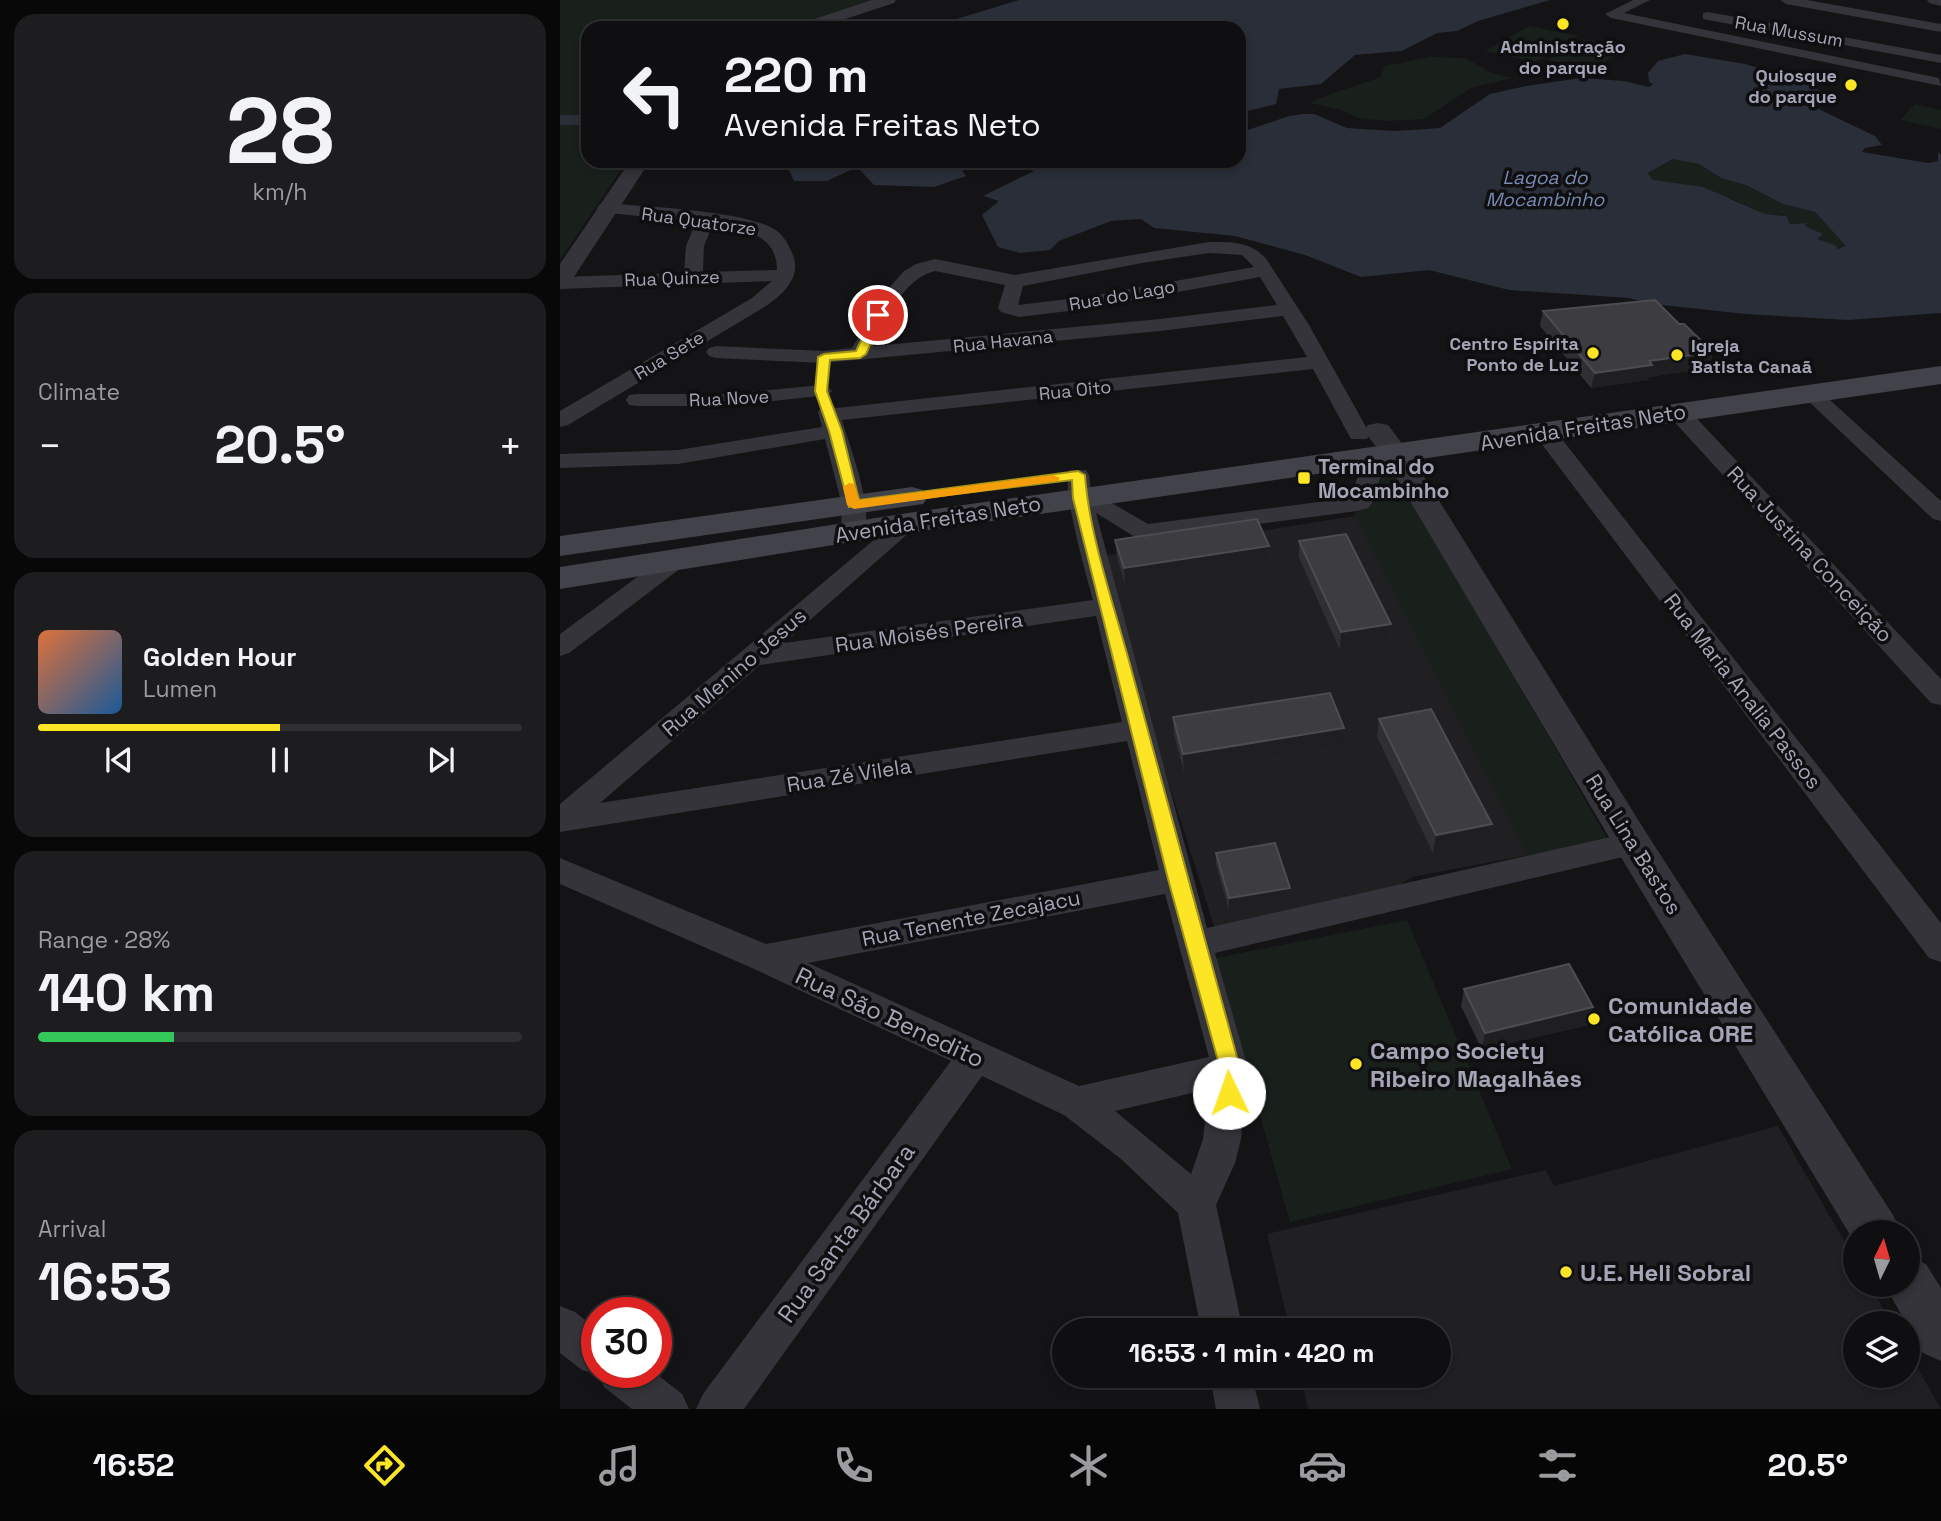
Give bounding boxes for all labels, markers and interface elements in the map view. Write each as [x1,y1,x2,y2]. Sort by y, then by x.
street label: Rua Mussum [1733,10,1845,52]
marker: Administração do parque [1555,16,1571,32]
place label: Administração do parque [1500,35,1626,79]
text: 220 m [724,44,868,106]
icon: left [609,49,700,140]
place label: Quiosque do parque [1748,64,1837,108]
text: 28 [226,73,334,190]
marker: Quiosque do parque [1843,77,1859,93]
text: Avenida Freitas Neto [724,105,1041,145]
water label: Lagoa do Mocambinho [1486,165,1606,212]
text: km/h [253,177,307,207]
street label: Rua Quatorze [640,202,758,240]
street label: Rua Quinze [624,265,720,291]
street label: Rua do Lago [1067,274,1177,316]
pin [848,285,908,345]
icon: arrive [859,296,897,334]
street label: Rua Havana [952,324,1054,358]
street label: Rua Sete [630,325,708,385]
place label: Centro Espírita Ponto de Luz [1449,332,1580,376]
place label: Igreja Batista Canaã [1691,334,1813,378]
marker: Centro Espírita Ponto de Luz [1585,345,1601,361]
marker: Igreja Batista Canaã [1669,347,1685,363]
street label: Rua Oito [1038,375,1112,405]
text: Climate [38,377,120,407]
street label: Rua Nove [688,384,770,412]
street label: Avenida Freitas Neto [1478,397,1688,457]
text: 20.5° [214,412,346,478]
text: − [38,422,62,470]
text: + [498,422,522,470]
place label: Terminal do Mocambinho [1318,453,1449,504]
street label: Rua Justina Conceição [1721,460,1899,648]
marker: Terminal do Mocambinho [1296,470,1312,486]
street label: Avenida Freitas Neto [833,489,1043,549]
street label: Rua Maria Analia Passos [1658,588,1828,794]
street label: Rua Menino Jesus [656,602,812,742]
street label: Rua Moisés Pereira [833,605,1025,659]
text: Golden Hour [143,640,297,674]
text: Lumen [143,674,217,704]
icon: previous [100,741,138,779]
icon: pause [261,741,299,779]
icon: next [422,741,460,779]
street label: Rua Zé Vilela [785,752,913,798]
street label: Rua Lina Bastos [1580,769,1688,919]
street label: Rua Tenente Zecajacu [859,884,1083,952]
text: Range · 28% [38,925,170,955]
text: 140 km [38,960,215,1026]
street label: Rua São Benedito [791,960,989,1074]
place label: Comunidade Católica ORE [1608,990,1753,1049]
marker: Comunidade Católica ORE [1586,1011,1602,1027]
place label: Campo Society Ribeiro Magalhães [1370,1035,1582,1094]
position arrow [1192,1056,1266,1130]
marker: Campo Society Ribeiro Magalhães [1348,1056,1364,1072]
street label: Rua Santa Bárbara [771,1137,922,1329]
text: Arrival [38,1214,106,1244]
north arrow [1843,1220,1920,1297]
map controls [1843,1220,1920,1388]
text: 16:53 [38,1249,172,1315]
place label: U.E. Heli Sobral [1580,1257,1751,1288]
marker: U.E. Heli Sobral [1558,1264,1574,1280]
speed limit sign: 30 [581,1297,672,1388]
button: layers [1843,1311,1920,1388]
text: 16:53 · 1 min · 420 m [1129,1336,1374,1370]
icon: directions [360,1441,409,1490]
icon: music [595,1441,644,1490]
icon: phone [829,1441,878,1490]
icon: climate [1064,1441,1113,1490]
icon: car [1298,1441,1347,1490]
icon: filters [1533,1441,1582,1490]
text: 16:52 [93,1445,175,1485]
text: 20.5° [1767,1445,1848,1485]

